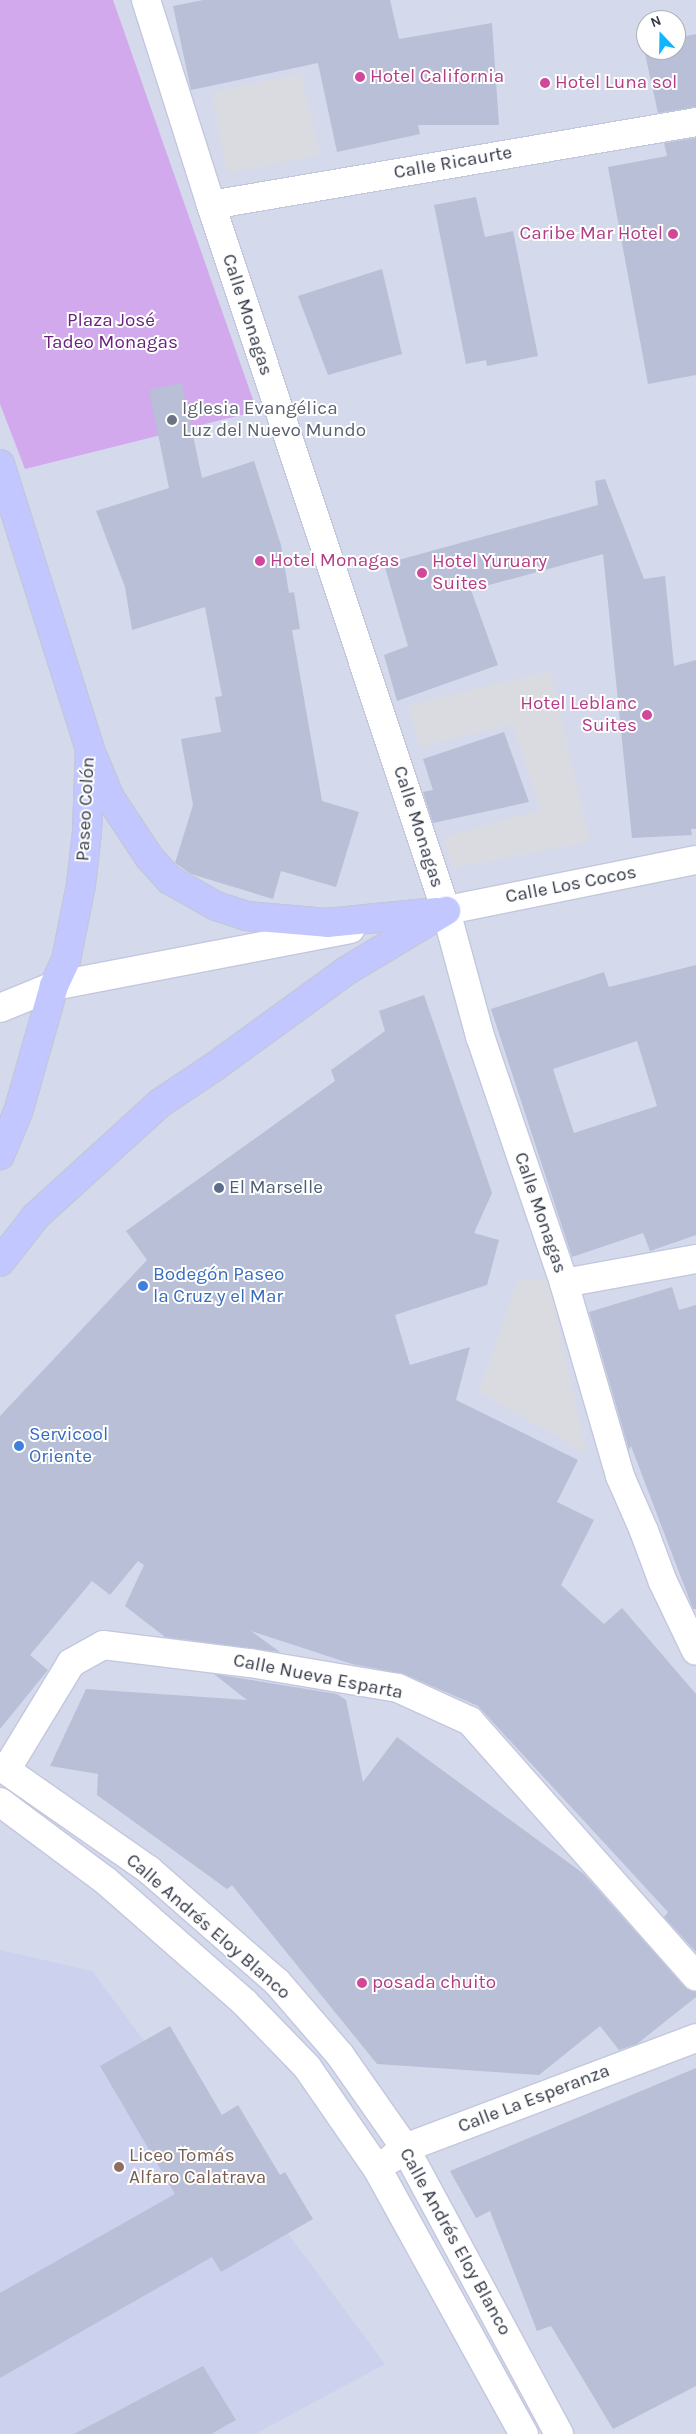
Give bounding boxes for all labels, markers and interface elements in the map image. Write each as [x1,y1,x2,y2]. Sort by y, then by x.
north arrow [636,10,686,60]
text: N [648,12,664,31]
place label: Hotel California [370,66,504,88]
marker: Hotel California [354,71,366,83]
place label: Hotel Luna sol [555,72,677,94]
marker: Hotel Luna sol [539,77,551,89]
street label: Calle Ricaurte [392,141,514,185]
place label: Caribe Mar Hotel [520,223,663,245]
marker: Caribe Mar Hotel [667,228,679,240]
street label: Calle Monagas [217,251,277,379]
park label: Plaza José Tadeo Monagas [44,310,178,354]
place label: Iglesia Evangélica Luz del Nuevo Mundo [182,398,366,442]
marker: Iglesia Evangélica Luz del Nuevo Mundo [166,414,178,426]
place label: Hotel Monagas [270,550,399,572]
place label: Hotel Yuruary Suites [432,551,547,595]
marker: Hotel Monagas [254,555,266,567]
marker: Hotel Yuruary Suites [416,567,428,579]
place label: Hotel Leblanc Suites [520,693,637,737]
marker: Hotel Leblanc Suites [641,709,653,721]
street label: Paseo Colón [72,756,100,862]
street label: Calle Monagas [388,763,448,891]
street label: Calle Los Cocos [504,861,638,909]
street label: Calle Monagas [509,1149,571,1277]
place label: El Marselle [229,1177,323,1199]
marker: El Marselle [213,1182,225,1194]
place label: Bodegón Paseo la Cruz y el Mar [153,1264,284,1308]
marker: Bodegón Paseo la Cruz y el Mar [137,1280,149,1292]
place label: Servicool Oriente [29,1424,108,1468]
marker: Servicool Oriente [13,1440,25,1452]
street label: Calle Nueva Esparta [231,1649,405,1705]
street label: Calle Andrés Eloy Blanco [121,1849,295,2005]
place label: posada chuito [372,1972,496,1994]
marker: posada chuito [356,1977,368,1989]
street label: Calle La Esperanza [455,2060,613,2138]
street label: Calle Andrés Eloy Blanco [394,2144,516,2340]
place label: Liceo Tomás Alfaro Calatrava [129,2145,266,2189]
marker: Liceo Tomás Alfaro Calatrava [113,2161,125,2173]

